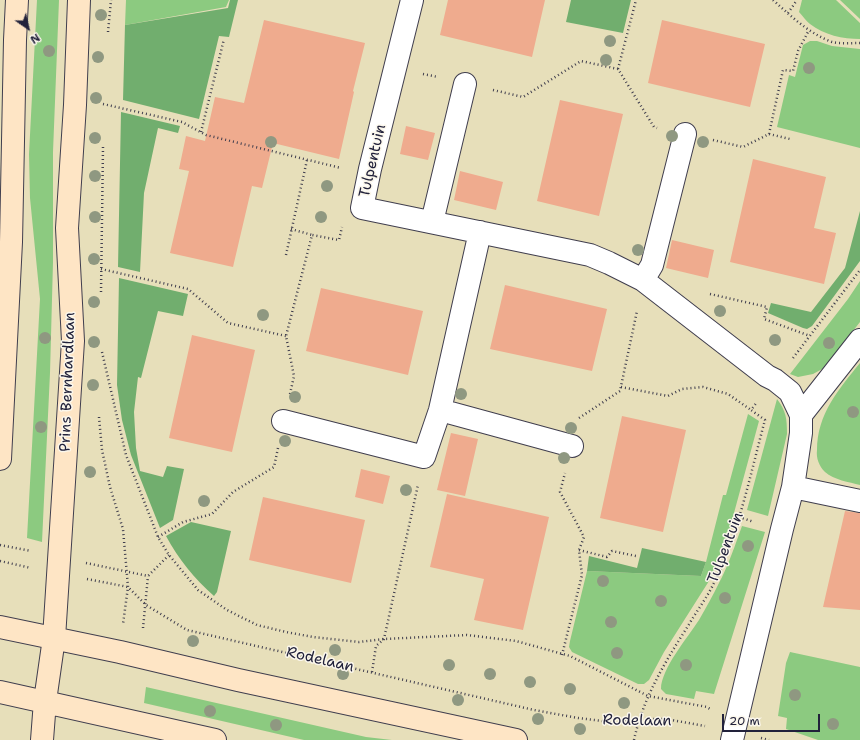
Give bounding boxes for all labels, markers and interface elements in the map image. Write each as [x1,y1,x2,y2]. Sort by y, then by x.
north arrow [8,8,48,48]
text: N [27,30,43,47]
street label: Tulpentuin [356,123,390,199]
street label: Prins Bernhardlaan [57,312,79,452]
street label: Tulpentuin [704,510,748,586]
street label: Rodelaan [284,643,356,677]
scale bar [724,706,822,732]
street label: Rodelaan [602,711,672,731]
text: 20 m [729,713,760,729]

